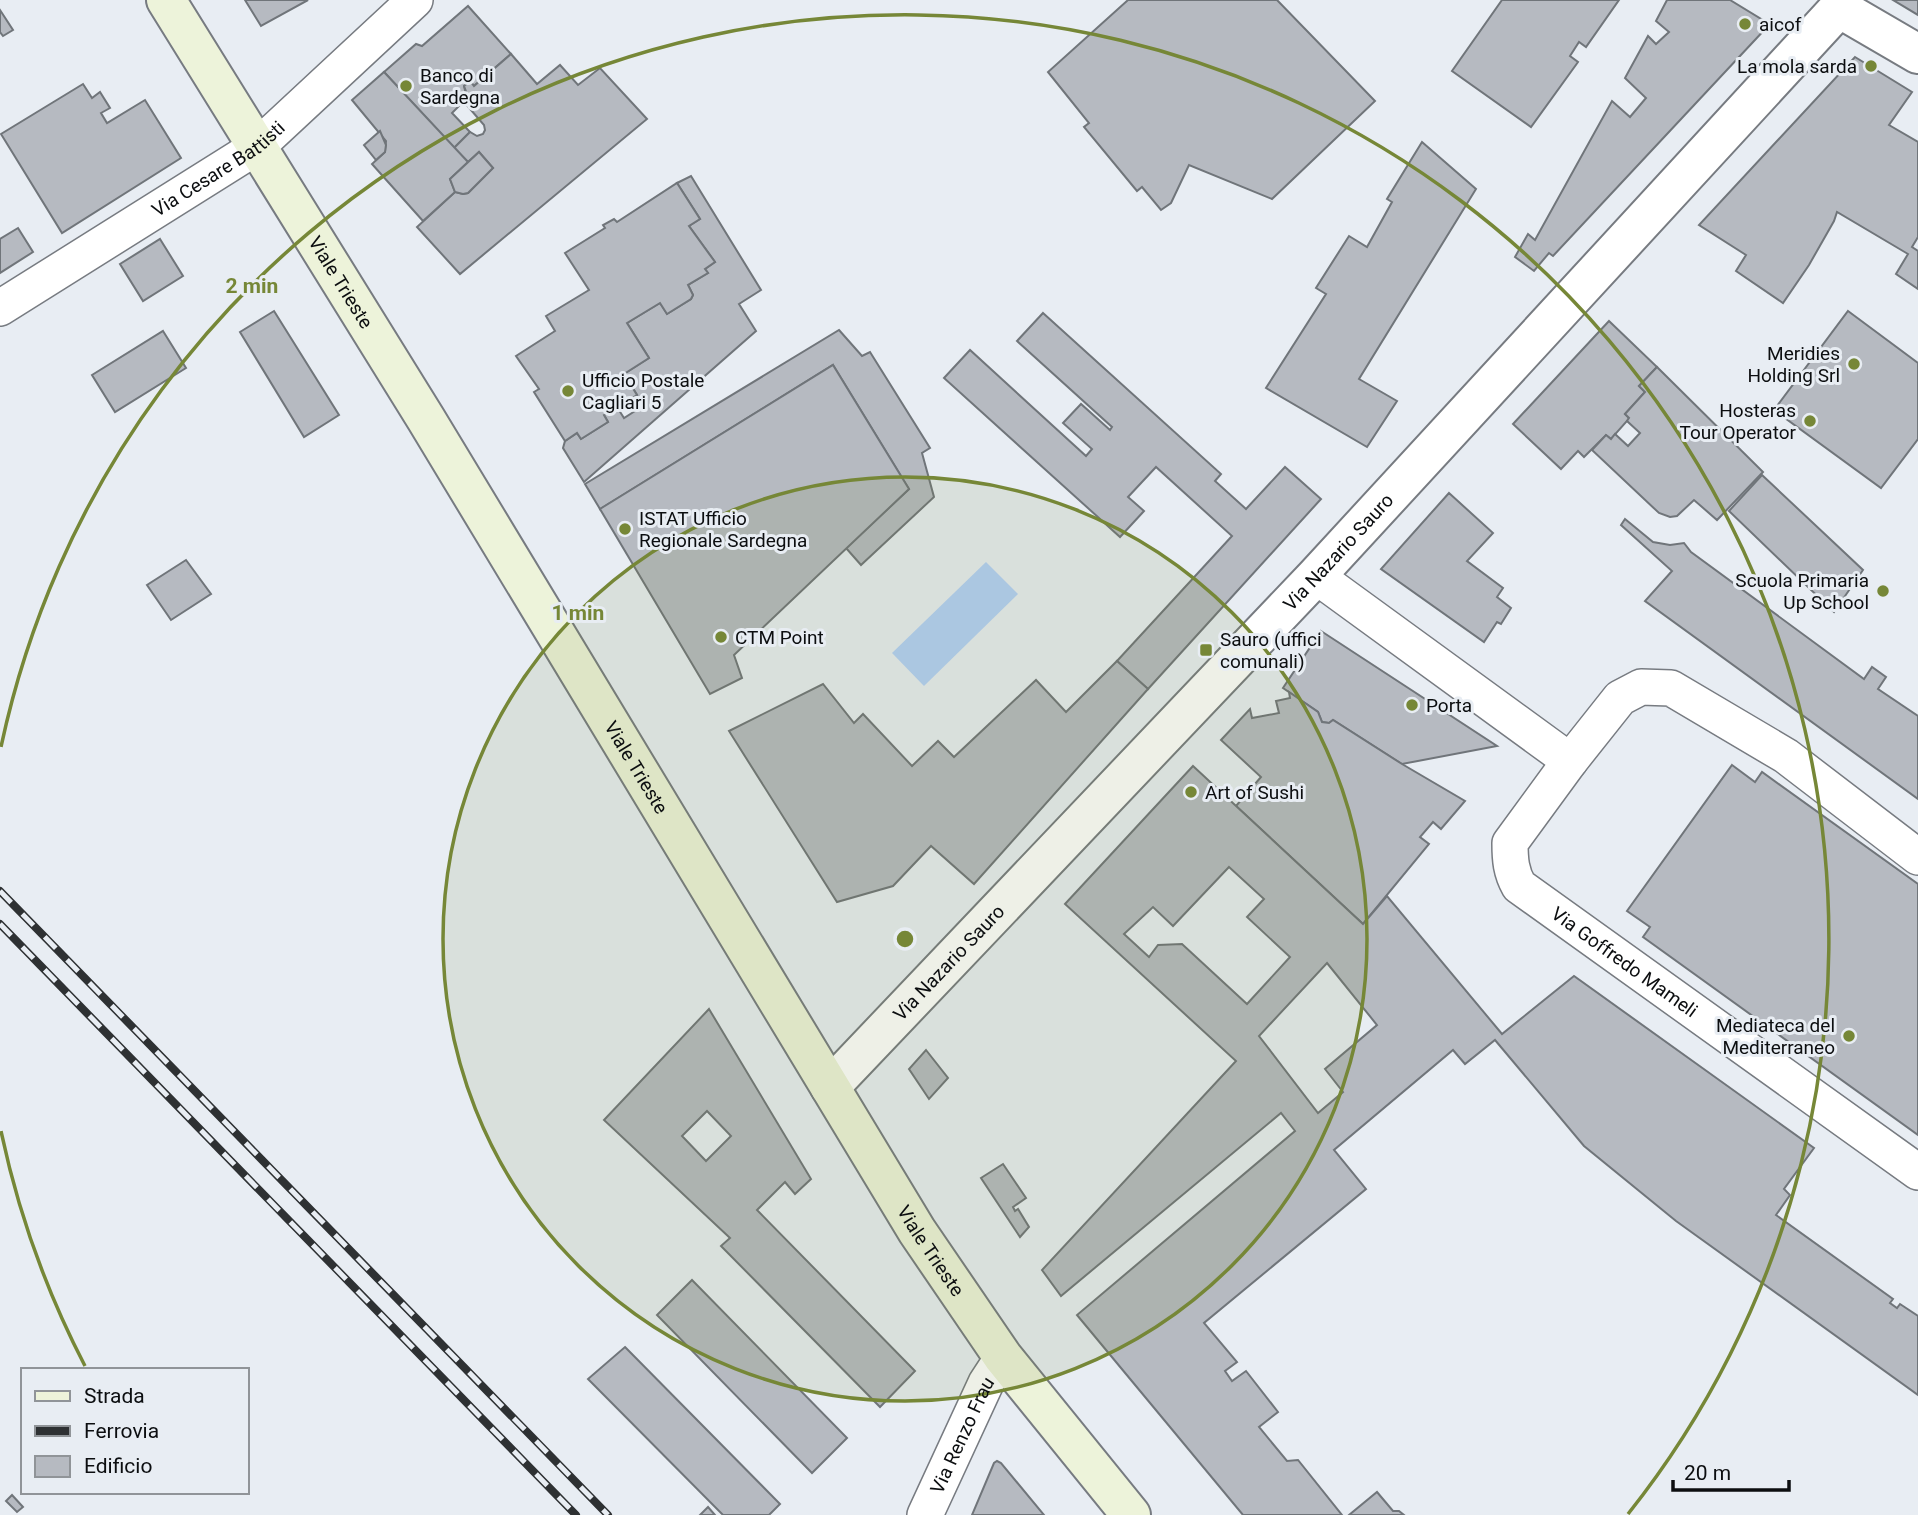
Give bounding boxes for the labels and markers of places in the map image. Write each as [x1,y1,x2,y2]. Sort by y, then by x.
place label: aicof [1759,13,1802,36]
marker: aicof [1737,16,1753,32]
place label: La mola sarda [1737,55,1857,78]
marker: La mola sarda [1863,58,1879,74]
place label: Banco di Sardegna [420,64,500,109]
marker: Banco di Sardegna [398,78,414,94]
place label: Meridies Holding Srl [1747,342,1840,387]
marker: Meridies Holding Srl [1846,356,1862,372]
place label: Ufficio Postale Cagliari 5 [582,369,704,414]
marker: Ufficio Postale Cagliari 5 [560,383,576,399]
place label: Hosteras Tour Operator [1680,399,1797,444]
marker: Hosteras Tour Operator [1802,413,1818,429]
place label: ISTAT Ufficio Regionale Sardegna [639,507,807,552]
marker: ISTAT Ufficio Regionale Sardegna [617,521,633,537]
place label: Scuola Primaria Up School [1735,569,1869,614]
marker: Scuola Primaria Up School [1875,583,1891,599]
place label: CTM Point [735,626,824,649]
place label: Sauro (uffici comunali) [1220,628,1322,673]
marker: CTM Point [713,629,729,645]
marker: Sauro (uffici comunali) [1198,642,1214,658]
place label: Porta [1426,694,1472,717]
marker: Porta [1404,697,1420,713]
place label: Art of Sushi [1205,781,1304,804]
marker: Art of Sushi [1183,784,1199,800]
centre of rings [893,927,917,951]
place label: Mediateca del Mediterraneo [1716,1014,1835,1059]
marker: Mediateca del Mediterraneo [1841,1028,1857,1044]

